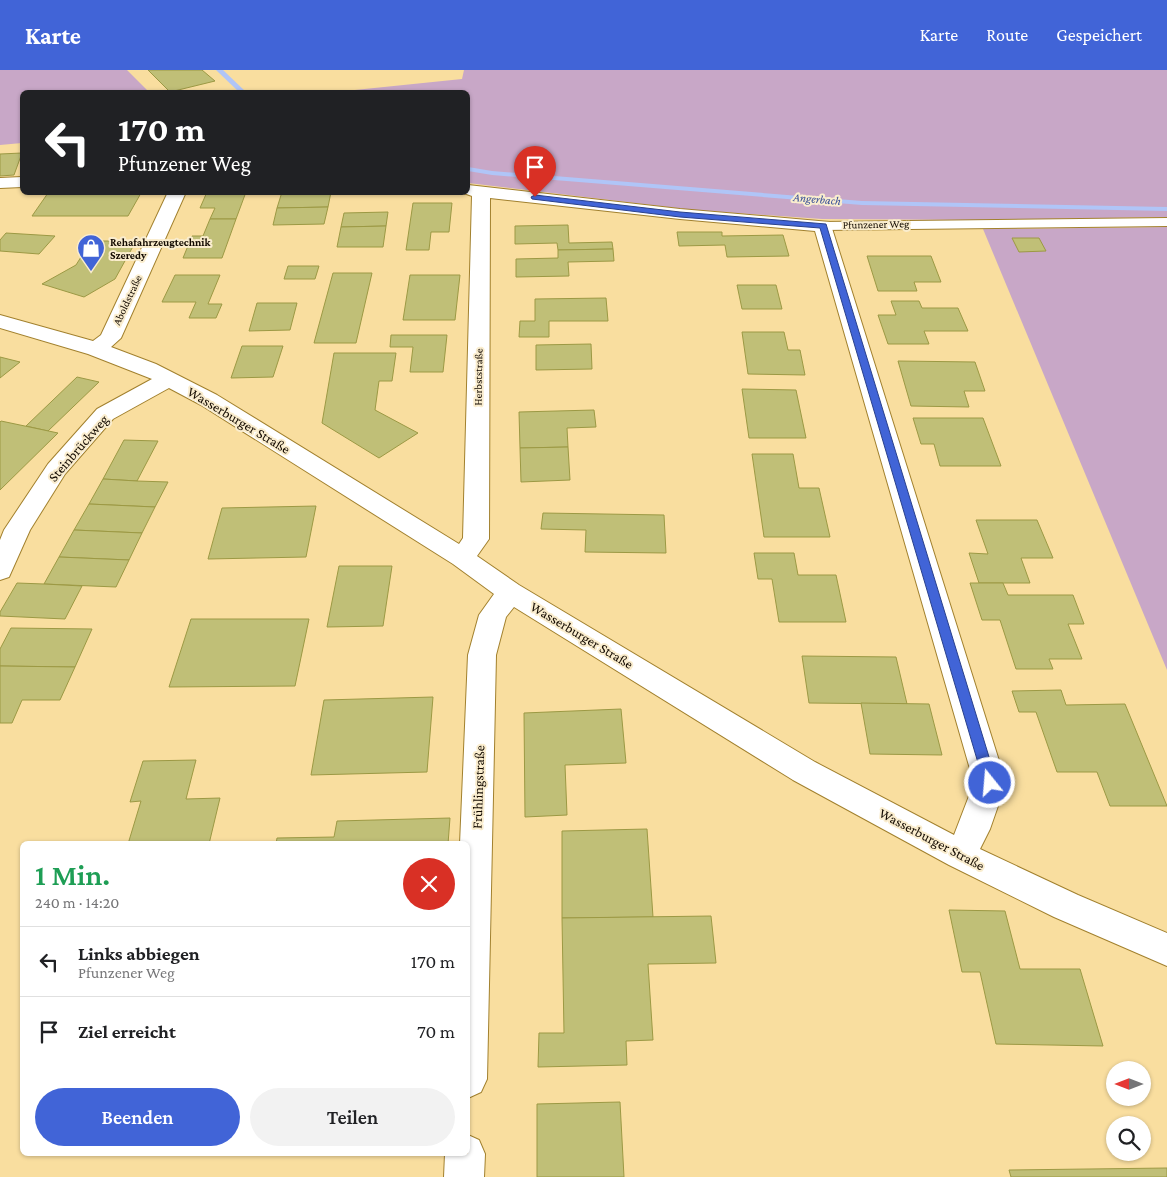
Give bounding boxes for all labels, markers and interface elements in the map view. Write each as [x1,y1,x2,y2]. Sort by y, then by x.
text: Karte [25,22,81,49]
text: Karte [920,25,958,45]
text: Route [986,25,1028,45]
text: Gespeichert [1056,25,1142,45]
icon: left [35,110,100,175]
text: 170 m [118,110,205,149]
pin [514,146,556,197]
text: Pfunzener Weg [118,151,251,176]
icon: arrive [521,153,549,181]
water label: Angerbach [792,190,842,208]
street label: Pfunzener Weg [843,217,910,232]
shop icon: Rehafahrzeugtechnik Szeredy [76,233,106,272]
place label: Rehafahrzeugtechnik Szeredy [110,236,211,261]
street label: Aboldstraße [110,273,144,327]
street label: Herbststraße [472,348,485,406]
street label: Wasserburger Straße [185,383,293,457]
street label: Steinbrückweg [45,411,112,485]
street label: Wasserburger Straße [528,598,636,672]
street label: Frühlingstraße [469,745,487,829]
position arrow [963,756,1015,808]
street label: Wasserburger Straße [877,805,987,873]
text: 1 Min. [35,858,110,891]
button: close [403,858,455,910]
text: 240 m · 14:20 [35,894,119,911]
text: Links abbiegen [78,943,200,964]
icon: left [35,948,63,976]
text: 170 m [411,951,455,972]
text: Pfunzener Weg [78,964,175,981]
icon: arrive [35,1018,63,1046]
text: Ziel erreicht [78,1021,176,1042]
text: 70 m [417,1021,455,1042]
north arrow [1106,1061,1151,1106]
map controls [1106,1061,1151,1161]
button: Beenden [35,1088,240,1146]
button: Teilen [250,1088,455,1146]
button: search [1106,1116,1151,1161]

